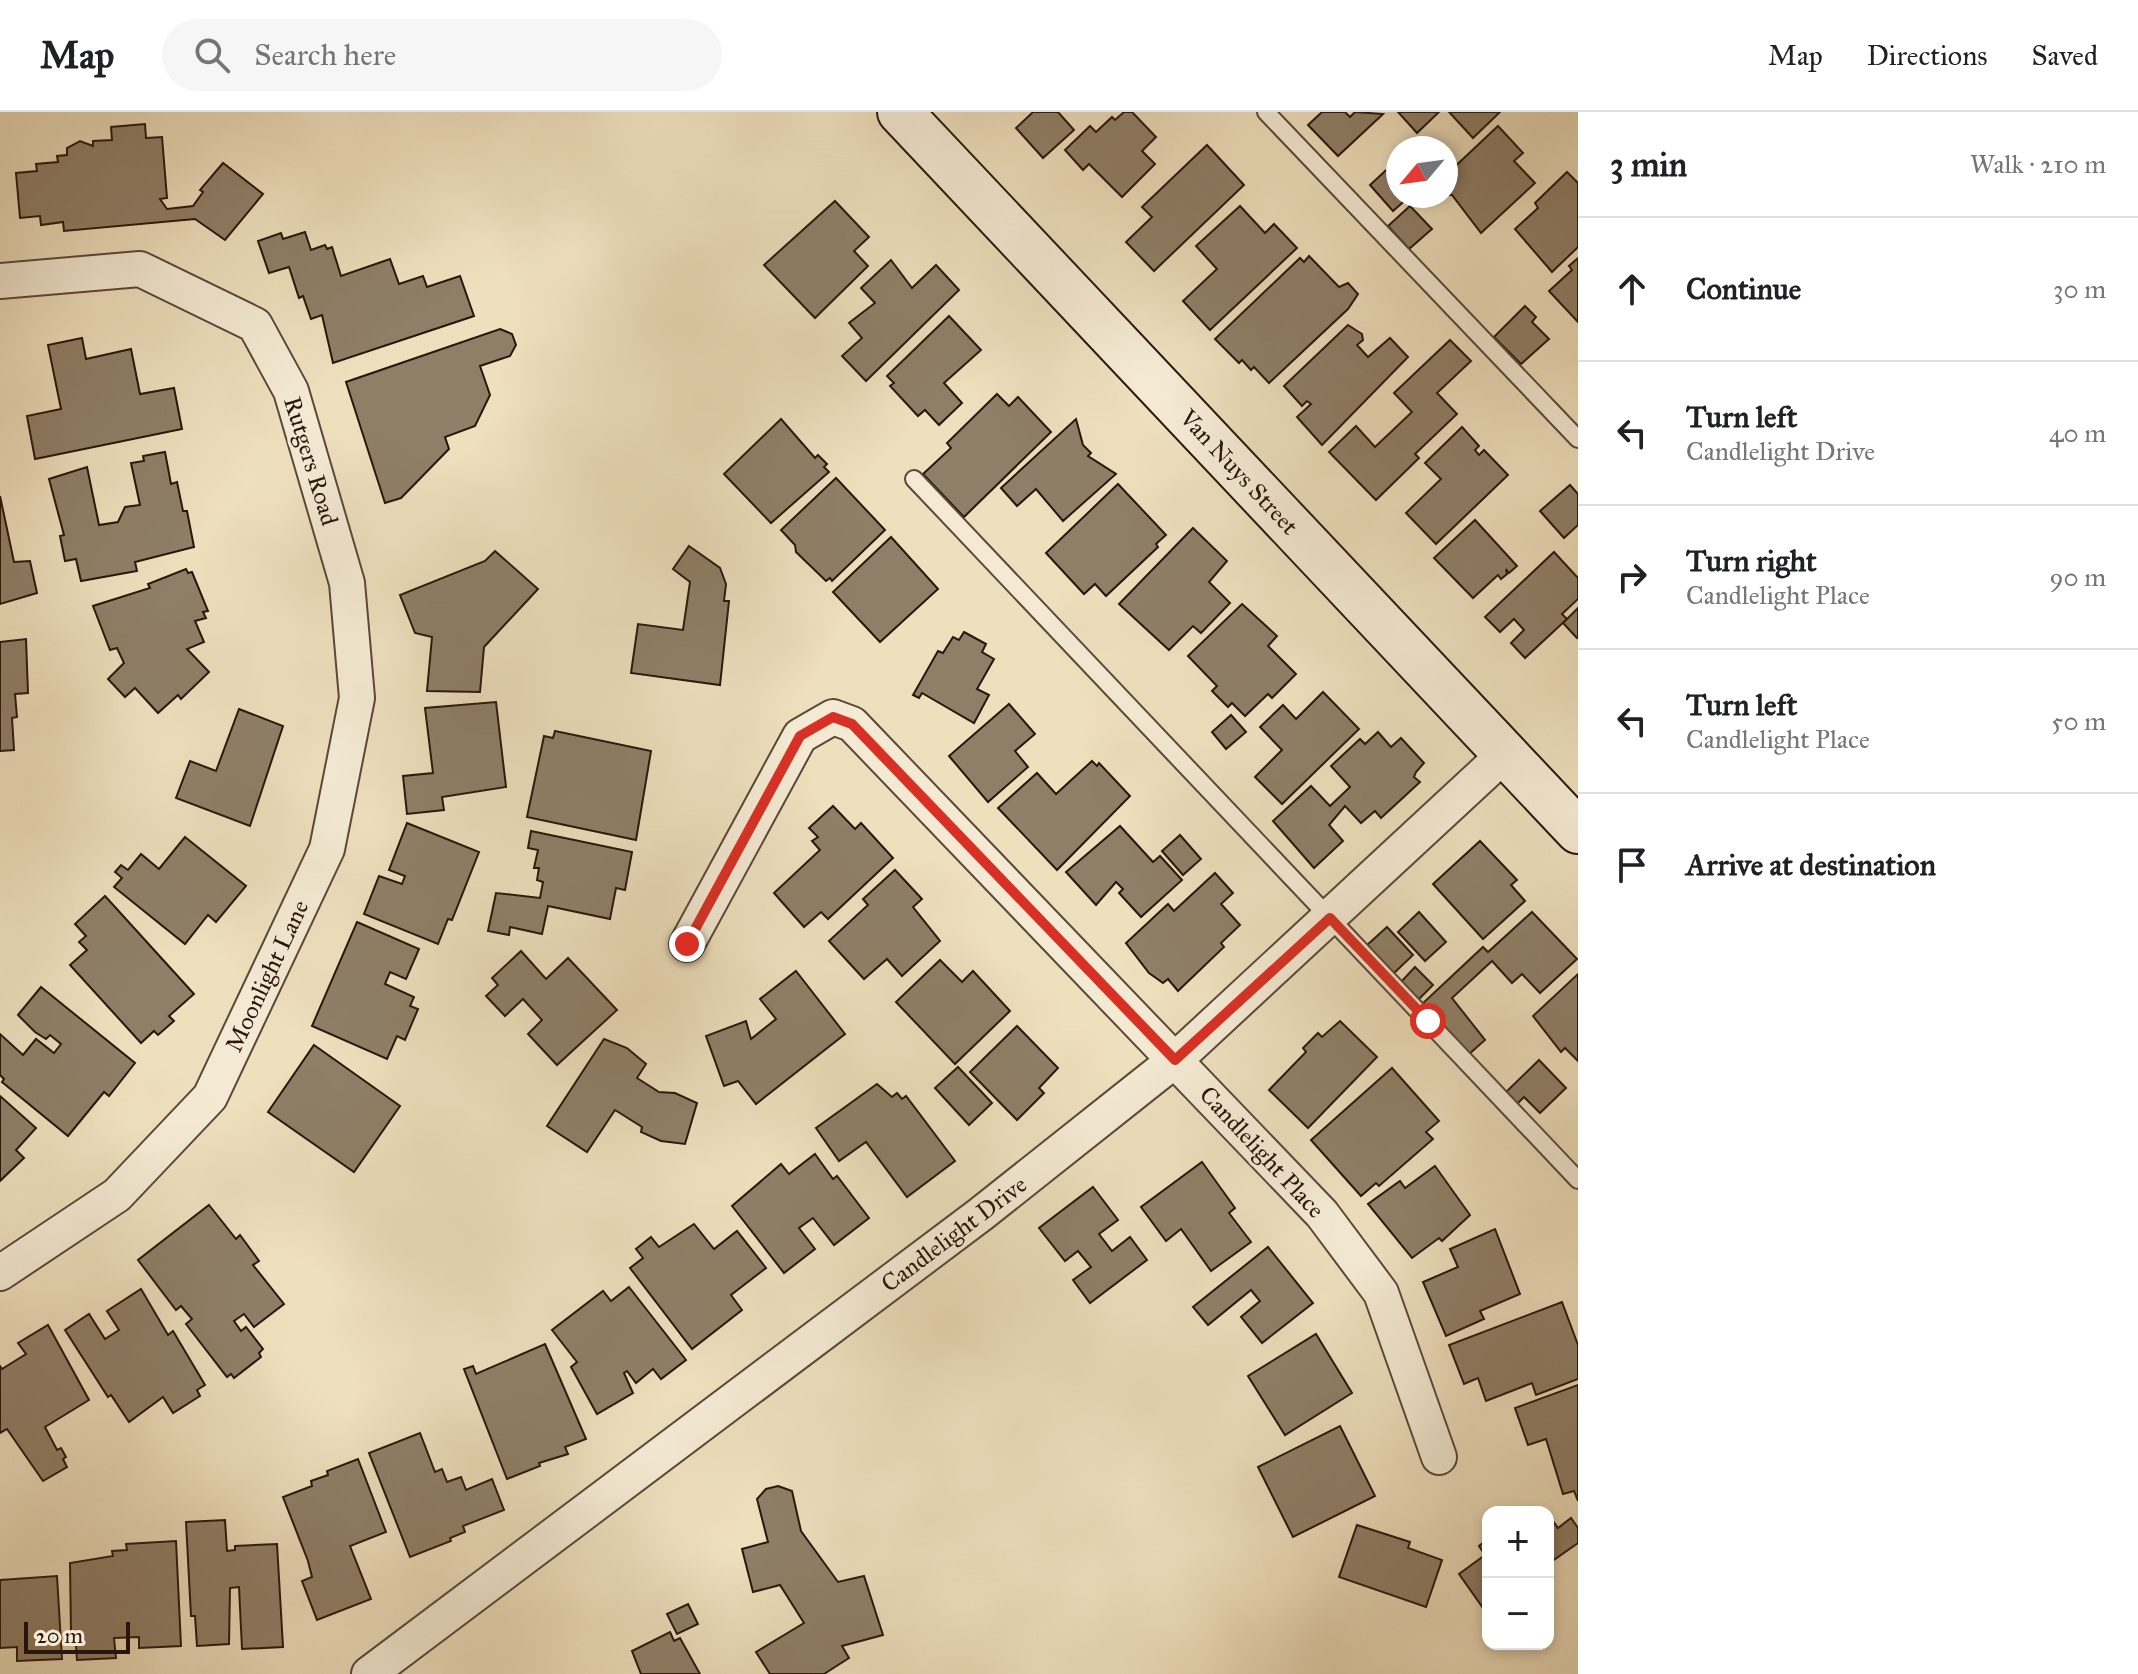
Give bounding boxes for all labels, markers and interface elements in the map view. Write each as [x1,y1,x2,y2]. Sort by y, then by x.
search box [162,19,722,91]
text: Map [40,32,114,78]
icon: search [190,33,234,77]
text: Search here [254,37,396,73]
text: Map [1768,38,1823,73]
text: Directions [1867,38,1988,73]
text: Saved [2032,38,2098,73]
north arrow [1386,136,1458,208]
text: 3 min [1610,144,1687,185]
text: Walk · 210 m [1970,148,2106,180]
icon: ahead [1610,267,1654,311]
text: Continue [1686,271,1801,307]
text: 30 m [2053,273,2106,305]
street label: Rutgers Road [277,393,345,529]
text: Turn left [1686,399,1797,435]
street label: Van Nuys Street [1173,402,1305,541]
icon: left [1610,411,1654,455]
text: 40 m [2049,417,2106,449]
text: Candlelight Drive [1686,435,1875,467]
text: Turn right [1686,543,1817,579]
icon: right [1610,555,1654,599]
text: 90 m [2049,561,2106,593]
text: Candlelight Place [1686,579,1870,611]
text: Turn left [1686,687,1797,723]
icon: left [1610,699,1654,743]
text: 50 m [2051,705,2106,737]
text: Candlelight Place [1686,723,1870,755]
icon: arrive [1610,843,1654,887]
text: Arrive at destination [1686,847,1936,883]
street label: Moonlight Lane [219,895,315,1057]
route end [669,926,705,962]
route start [1410,1003,1446,1039]
street label: Candlelight Place [1193,1080,1331,1224]
street label: Candlelight Drive [875,1169,1033,1299]
map controls [1482,1506,1554,1650]
button: + [1482,1506,1554,1578]
button: − [1482,1578,1554,1650]
scale bar [24,1618,130,1654]
text: 20 m [36,1622,83,1649]

